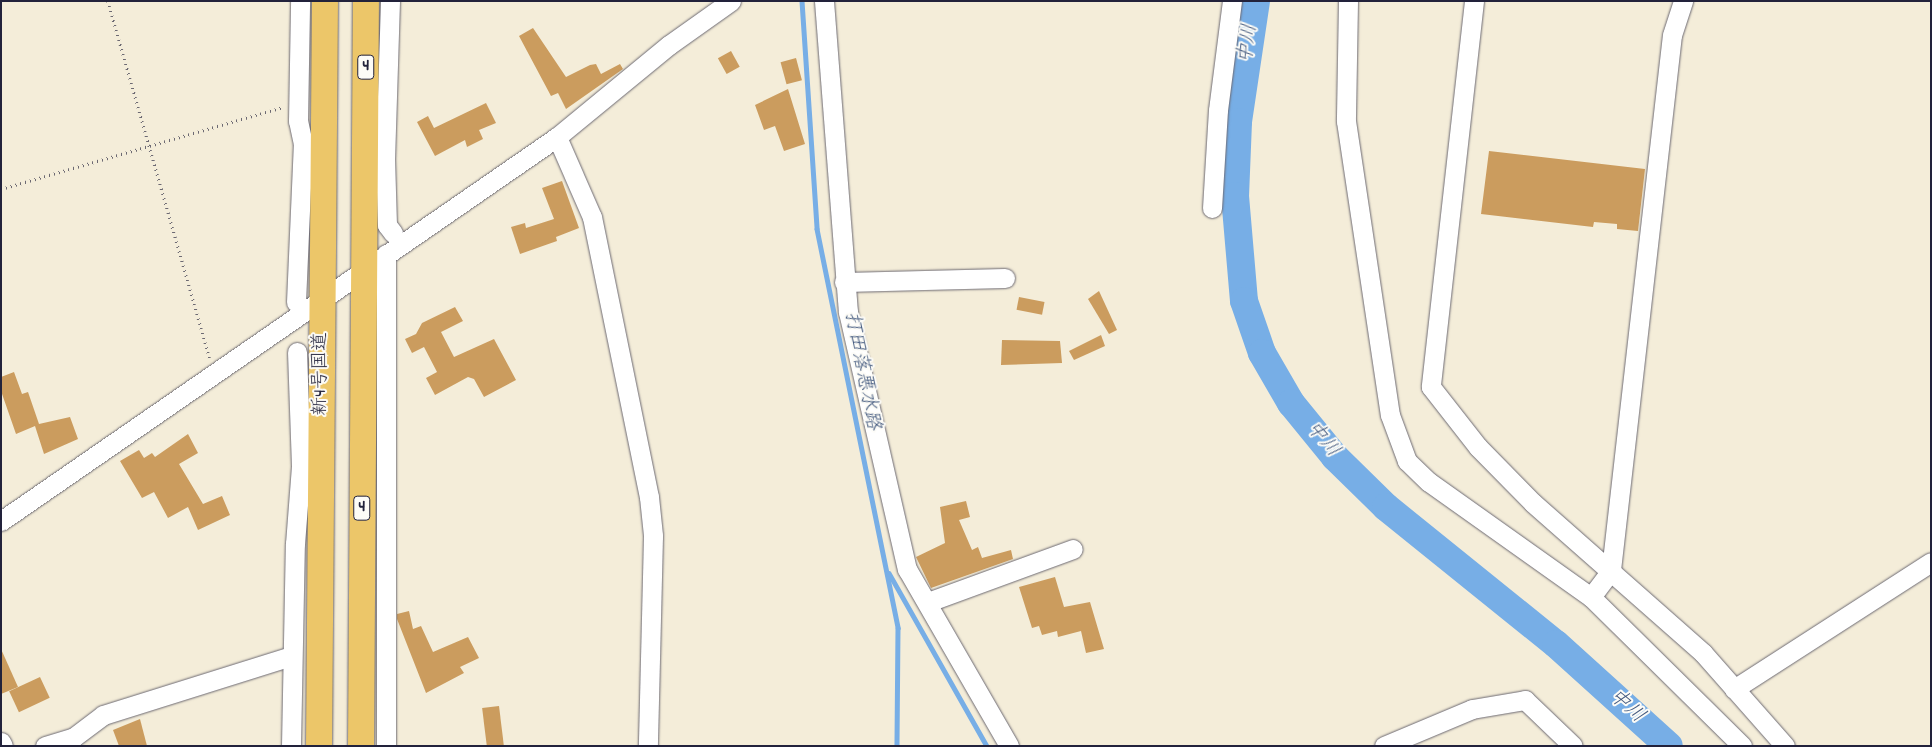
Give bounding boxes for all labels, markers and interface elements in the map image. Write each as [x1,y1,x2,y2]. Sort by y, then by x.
water label: 中川 [1234,23,1264,65]
road number: 4 [357,52,375,82]
water label: 打田落悪水路 [838,310,884,432]
street label: 新4号国道 [311,332,333,416]
water label: 中川 [1300,417,1344,463]
road number: 4 [353,492,371,524]
water label: 中川 [1603,685,1649,729]

